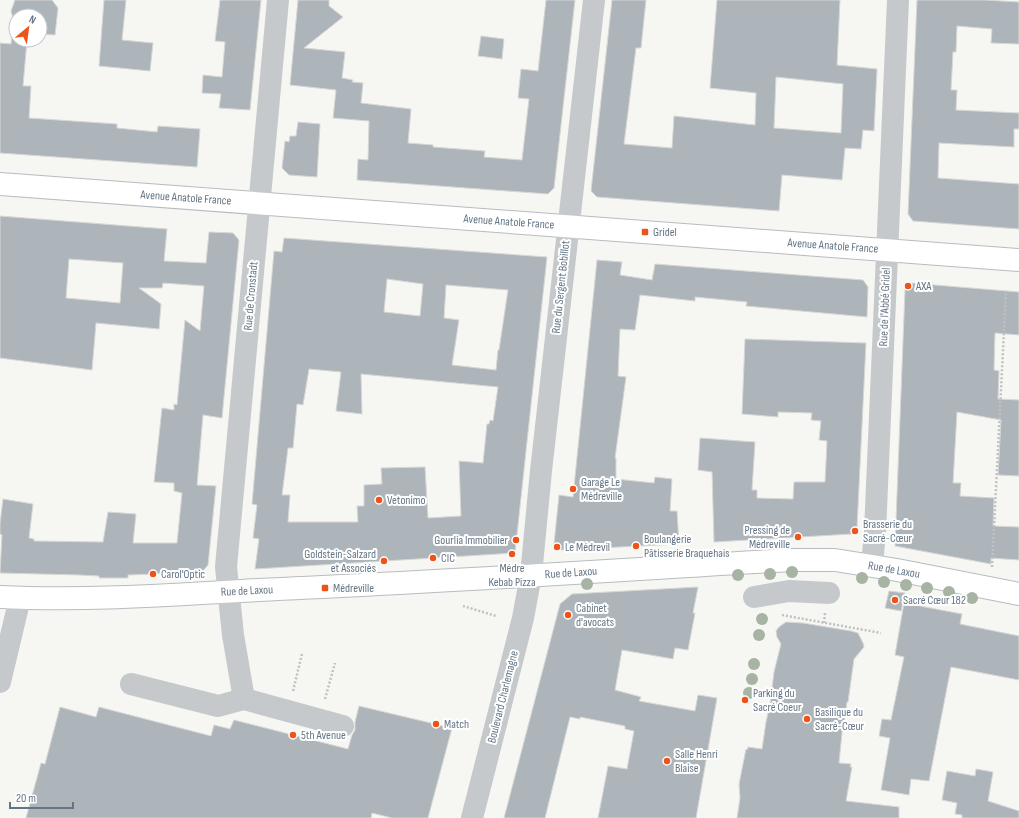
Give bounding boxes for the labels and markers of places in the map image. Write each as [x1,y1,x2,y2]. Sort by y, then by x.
place label: Gridel [653,225,677,240]
marker: Gridel [640,227,650,237]
place label: AXA [915,279,932,294]
marker: AXA [903,281,913,291]
place label: Garage Le Médreville [581,475,622,504]
marker: Garage Le Médreville [568,484,578,494]
place label: Vetonimo [387,493,425,508]
marker: Vetonimo [374,495,384,505]
place label: Brasserie du Sacré-Cœur [863,517,912,546]
place label: Pressing de Médreville [744,523,790,552]
marker: Brasserie du Sacré-Cœur [850,526,860,536]
place label: Boulangerie Pâtisserie Braquehais [644,532,729,561]
marker: Pressing de Médreville [793,532,803,542]
place label: Gourlia Immobilier [434,533,509,548]
marker: Gourlia Immobilier [511,535,521,545]
place label: Le Médrevil [565,540,610,555]
marker: Boulangerie Pâtisserie Braquehais [631,541,641,551]
marker: Le Médrevil [552,542,562,552]
place label: Goldstein-Salzard et Associés [304,547,376,576]
marker: Médre Kebab Pizza [507,549,517,559]
place label: CIC [441,551,455,566]
marker: CIC [428,553,438,563]
marker: Goldstein-Salzard et Associés [379,556,389,566]
place label: Médre Kebab Pizza [488,561,536,590]
place label: Carol'Optic [161,567,205,582]
marker: Carol'Optic [148,569,158,579]
place label: Médreville [333,581,374,596]
marker: Médreville [320,583,330,593]
place label: Sacré Cœur 182 [903,593,966,608]
marker: Sacré Cœur 182 [890,595,900,605]
place label: Cabinet d'avocats [576,601,614,630]
marker: Cabinet d'avocats [563,610,573,620]
place label: Parking du Sacré Coeur [753,686,802,715]
marker: Parking du Sacré Coeur [740,695,750,705]
place label: Basilique du Sacré-Cœur [815,705,864,734]
marker: Basilique du Sacré-Cœur [802,714,812,724]
place label: Match [444,717,469,732]
marker: Match [431,719,441,729]
place label: 5th Avenue [301,728,346,743]
marker: 5th Avenue [288,730,298,740]
place label: Salle Henri Blaise [675,747,718,776]
marker: Salle Henri Blaise [662,756,672,766]

